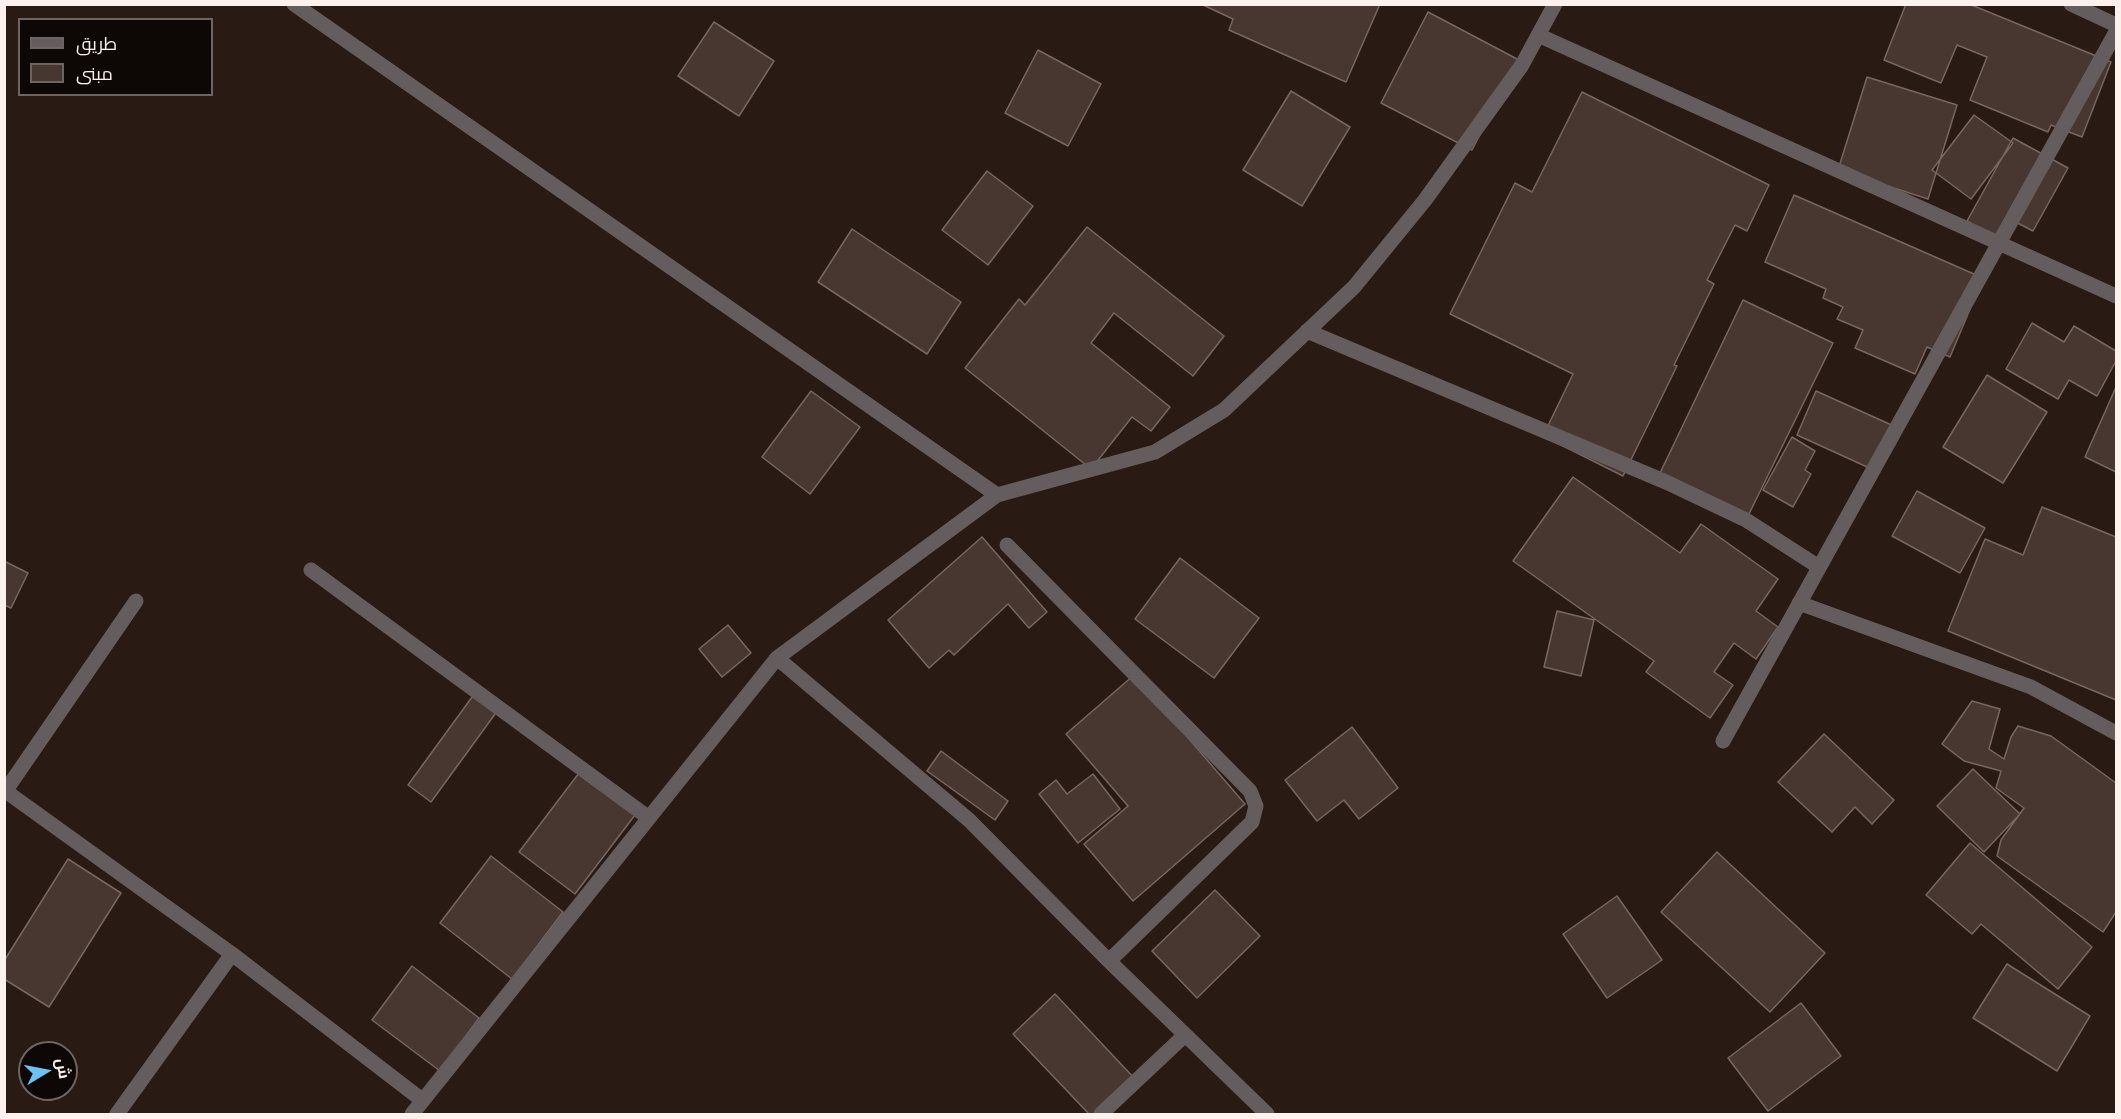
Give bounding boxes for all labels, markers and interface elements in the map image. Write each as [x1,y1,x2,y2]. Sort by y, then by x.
legend [18,18,213,96]
text: طريق [76,31,117,56]
text: مبنى [76,61,113,86]
north arrow [18,1041,78,1101]
text: ش [51,1056,76,1080]

